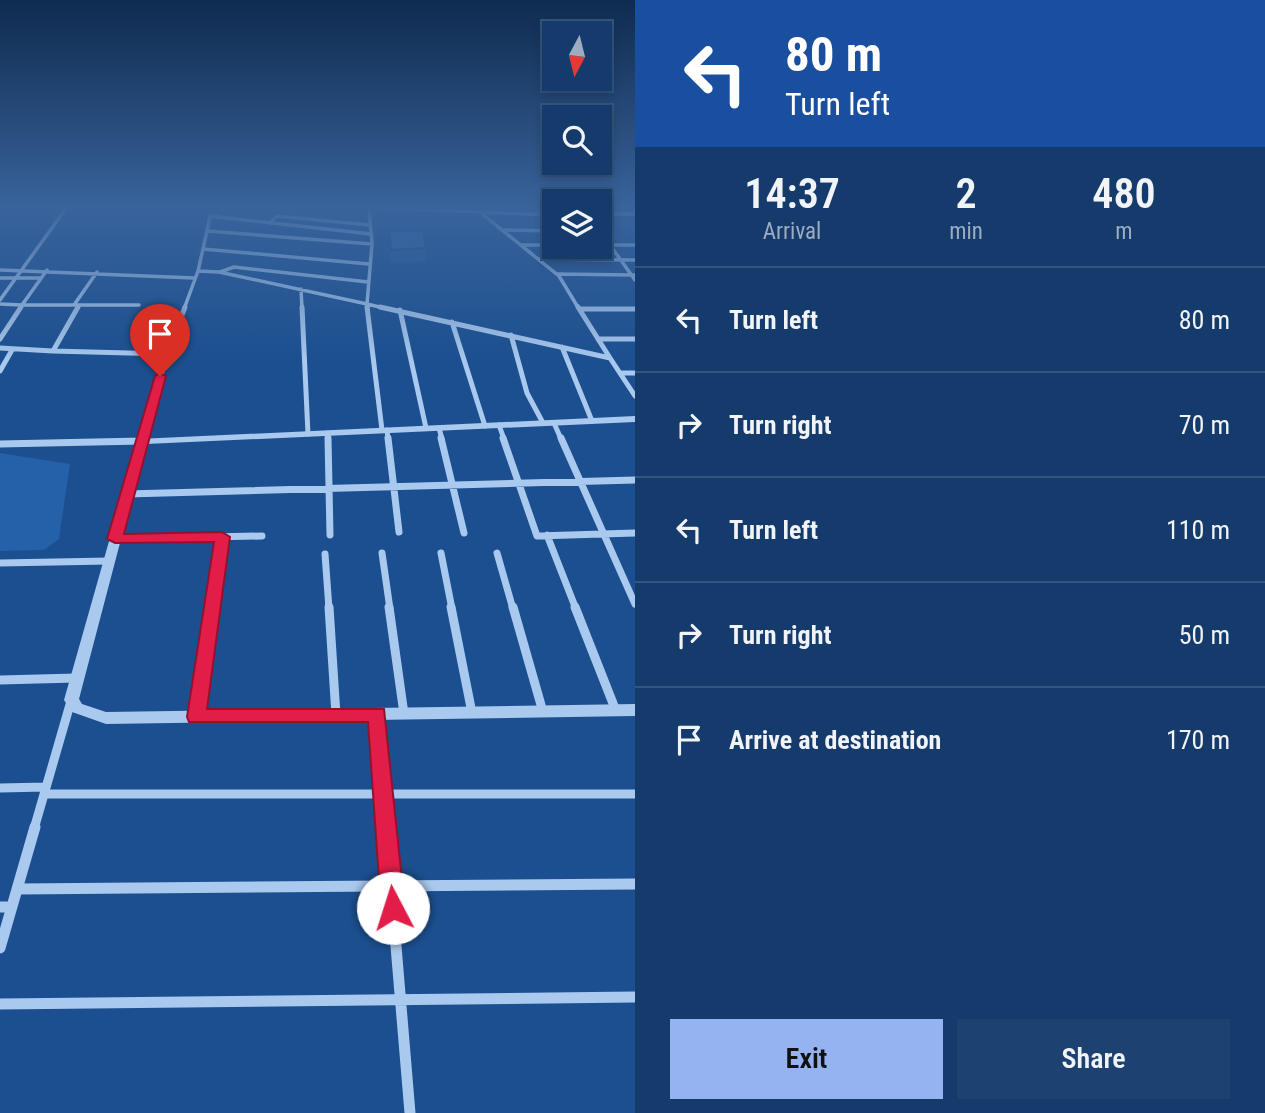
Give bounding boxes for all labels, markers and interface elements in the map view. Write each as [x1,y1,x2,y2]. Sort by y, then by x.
north arrow [542,21,612,91]
map controls [542,21,612,259]
text: 80 m [785,26,882,83]
icon: left [670,28,761,119]
text: Turn left [785,85,890,123]
button: search [542,105,612,175]
text: 14:37 [744,169,840,218]
text: 2 [956,169,977,218]
text: 480 [1092,169,1156,218]
button: layers [542,189,612,259]
text: Arrival [763,218,821,245]
text: min [949,218,983,245]
text: m [1115,218,1133,245]
icon: left [670,301,708,339]
pin [130,304,190,376]
text: Turn left [729,305,818,335]
text: 80 m [1179,305,1230,335]
icon: arrive [141,315,179,353]
icon: right [670,406,708,444]
text: Turn right [729,410,831,440]
text: 70 m [1179,410,1230,440]
icon: left [670,511,708,549]
text: Turn left [729,515,818,545]
text: 110 m [1166,515,1230,545]
icon: right [670,616,708,654]
text: Turn right [729,620,831,650]
text: 50 m [1179,620,1230,650]
icon: arrive [670,721,708,759]
text: Arrive at destination [729,725,941,755]
text: 170 m [1166,725,1230,755]
position arrow [356,871,430,945]
button: Exit [670,1019,943,1099]
button: Share [957,1019,1230,1099]

